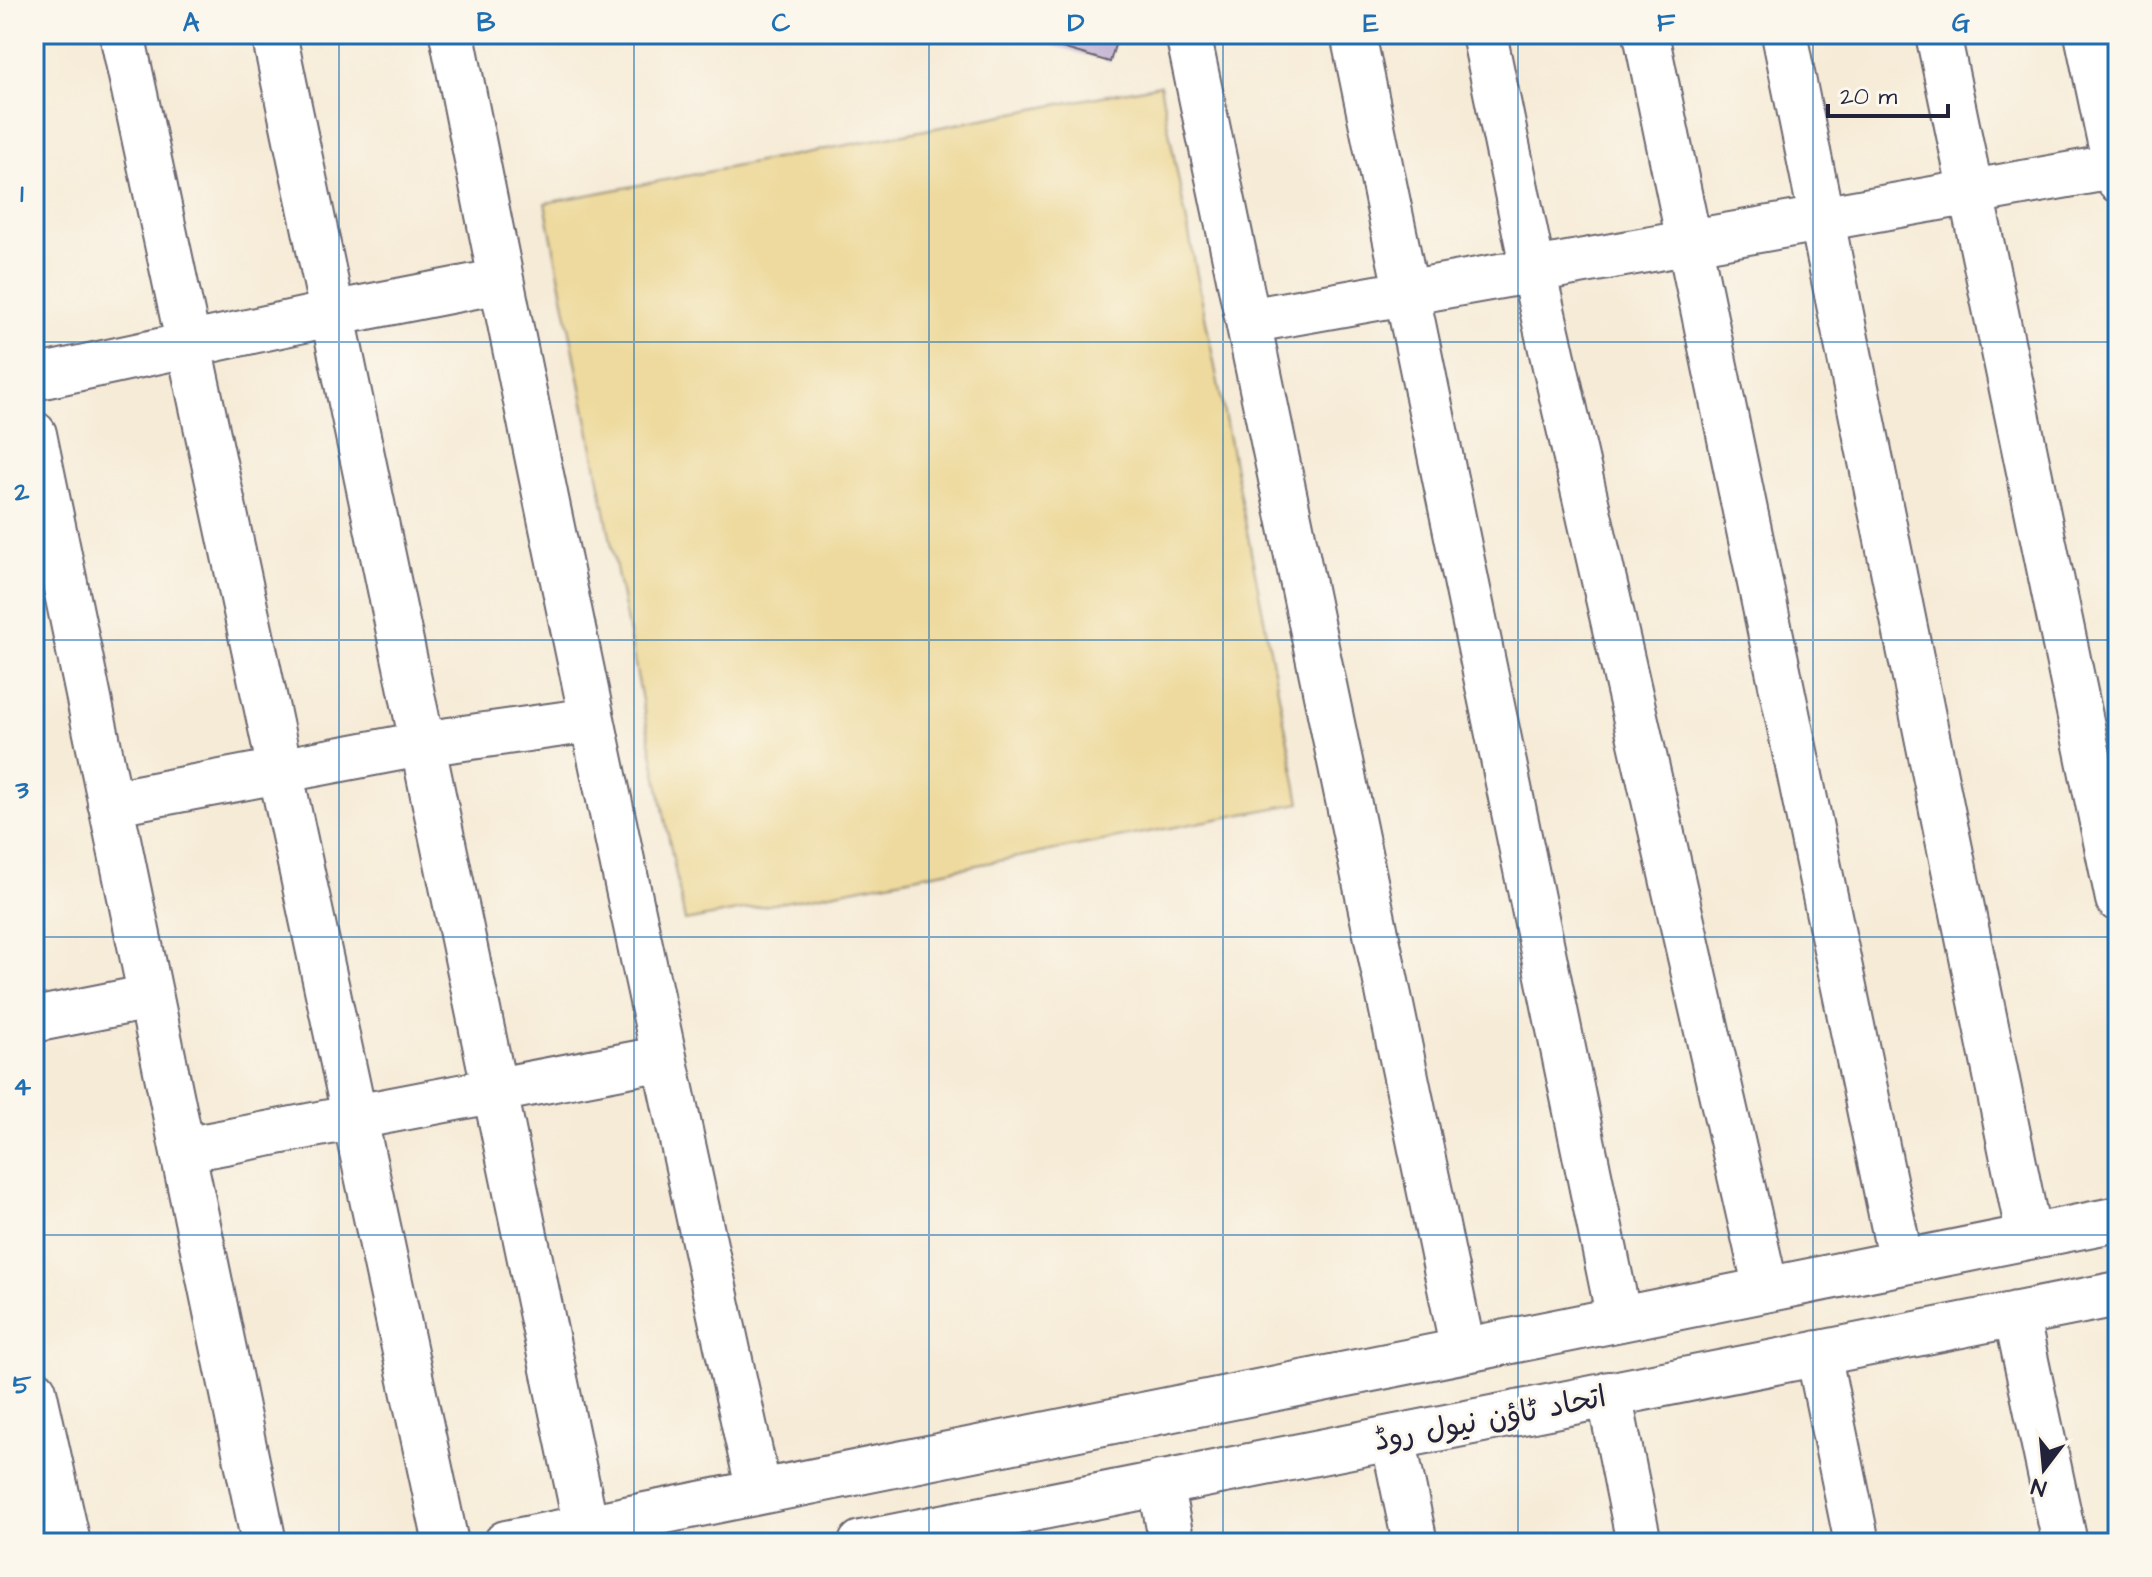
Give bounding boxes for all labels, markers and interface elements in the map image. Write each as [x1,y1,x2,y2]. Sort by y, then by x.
text: A [183,5,200,41]
text: B [477,5,496,41]
text: C [772,5,791,41]
text: D [1068,5,1085,41]
text: E [1363,5,1379,41]
text: F [1657,5,1676,41]
text: G [1952,5,1970,41]
scale bar [1828,68,1948,118]
text: 20 m [1840,80,1897,114]
text: 1 [20,176,24,212]
text: 2 [14,474,30,510]
text: 3 [14,772,29,808]
text: 4 [13,1069,31,1105]
text: 5 [13,1367,32,1403]
street label: اتحاد ٹاؤن نیول روڈ [1371,1376,1610,1462]
north arrow [2004,1429,2084,1509]
text: N [2028,1470,2050,1504]

